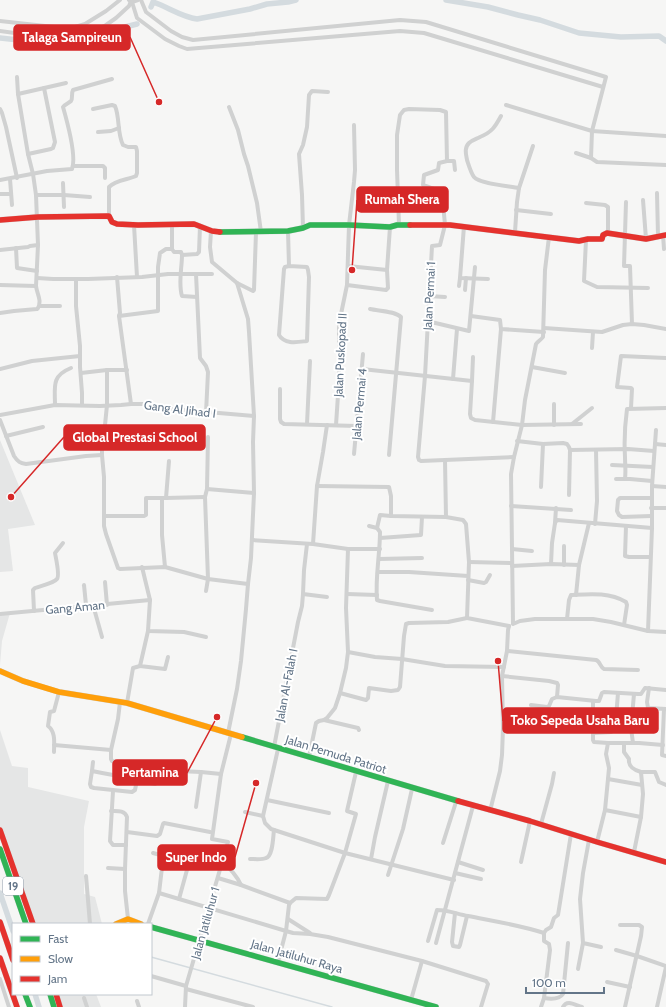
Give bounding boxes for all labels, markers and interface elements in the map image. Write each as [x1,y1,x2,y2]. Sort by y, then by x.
callout: Talaga Sampireun [14,25,130,50]
text: Talaga Sampireun [22,29,122,45]
callout: Rumah Shera [357,187,448,212]
text: Rumah Shera [364,191,440,207]
street label: Jalan Permai 1 [420,261,438,332]
street label: Jalan Puskopad II [330,312,350,399]
street label: Jalan Permai 4 [348,368,370,441]
street label: Gang Al Jihad I [143,397,217,421]
callout: Global Prestasi School [64,425,205,450]
text: Global Prestasi School [73,429,198,445]
street label: Gang Aman [45,597,106,617]
street label: Jalan Al-Falah I [271,647,300,724]
callout: Toko Sepeda Usaha Baru [503,708,658,733]
text: Toko Sepeda Usaha Baru [511,712,649,728]
street label: Jalan Pemuda Patriot [283,731,388,776]
callout: Pertamina [113,760,187,785]
text: Pertamina [121,764,179,780]
callout: Super Indo [158,845,235,870]
text: Super Indo [165,849,227,865]
road number: 19 [3,877,23,895]
street label: Jalan Jatiluhur 1 [187,885,222,962]
legend [12,923,152,995]
text: Fast [48,931,68,946]
street label: Jalan Jatiluhur Raya [248,935,345,976]
text: Slow [48,951,73,966]
scale bar [526,969,604,995]
text: Jam [47,971,67,986]
text: 100 m [532,975,566,990]

